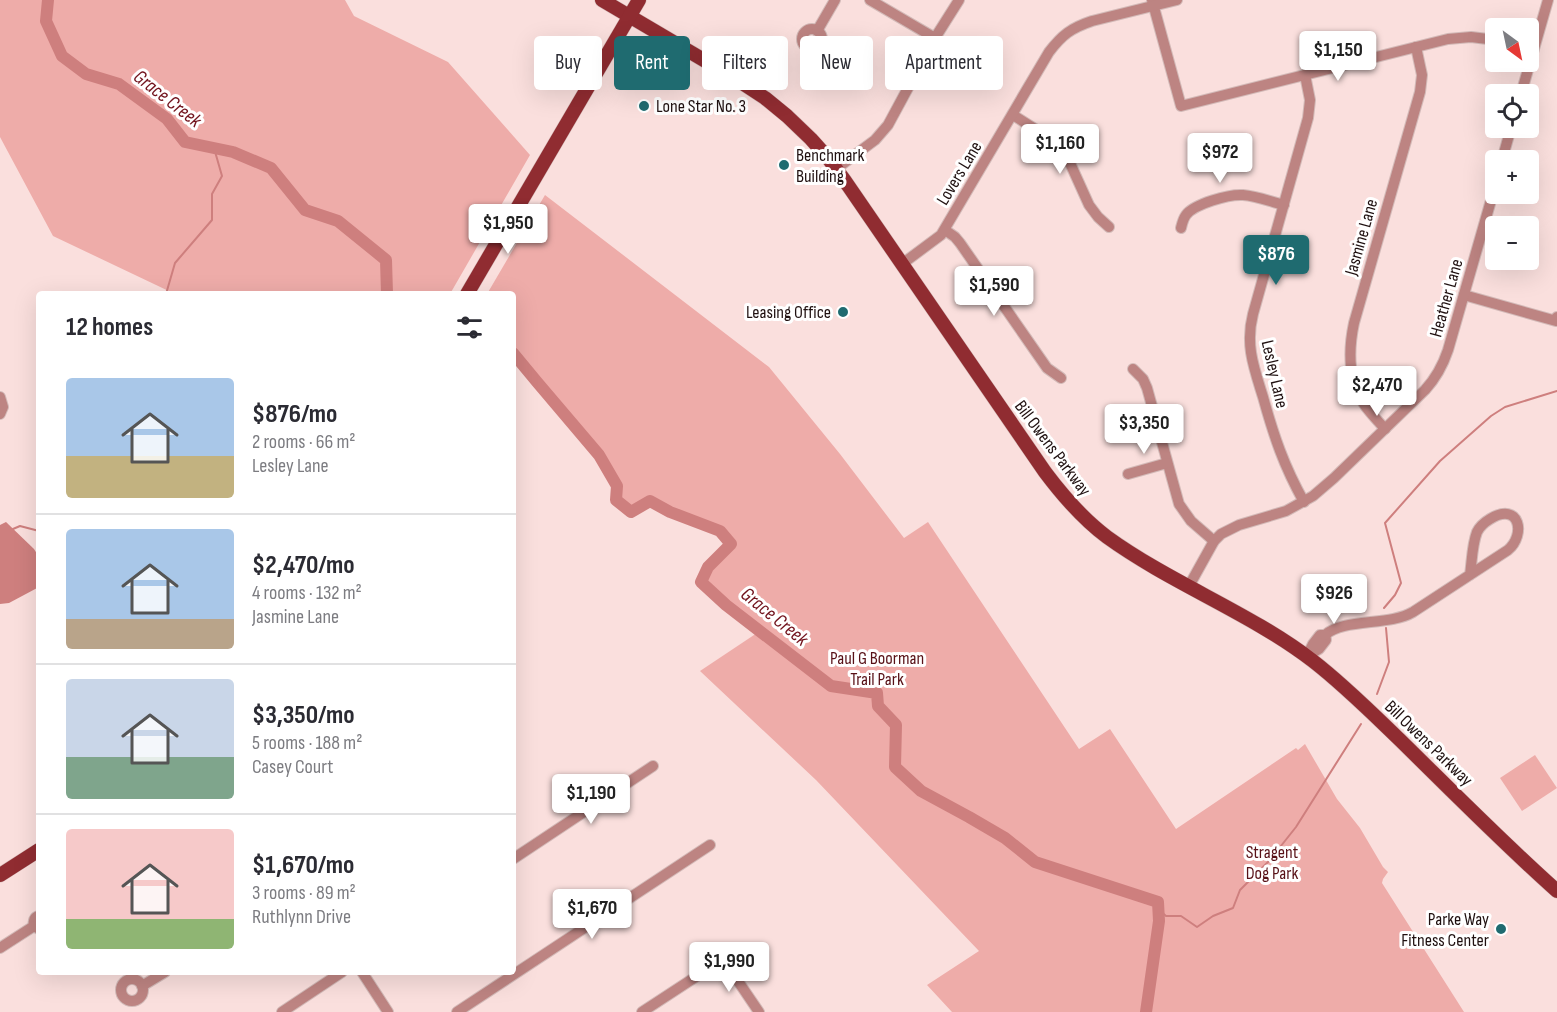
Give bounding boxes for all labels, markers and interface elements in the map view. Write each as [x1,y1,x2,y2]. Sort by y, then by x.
north arrow [1485,18,1539,72]
map controls [1485,18,1539,270]
pin: $1,150 [1289,31,1387,82]
chip: Buy [534,36,602,90]
chip: Rent [614,36,690,90]
chip: Filters [702,36,788,90]
chip: New [800,36,873,90]
chip: Apartment [885,36,1003,90]
text: $1,150 [1313,38,1363,62]
water label: Grace Creek [129,65,207,133]
button: locate [1485,84,1539,138]
place label: Lone Star No. 3 [656,96,746,117]
marker: Lone Star No. 3 [637,99,651,113]
pin: $1,160 [1011,124,1109,175]
text: $1,160 [1035,131,1085,155]
pin: $972 [1184,133,1256,184]
street label: Lovers Lane [932,138,987,209]
text: $972 [1201,140,1239,164]
place label: Benchmark Building [796,145,865,187]
button: + [1485,150,1539,204]
marker: Benchmark Building [777,158,791,172]
street label: Jasmine Lane [1340,197,1382,279]
pin: $1,950 [459,204,557,255]
text: $1,950 [483,211,533,235]
button: − [1485,216,1539,270]
pin: $876 [1240,235,1312,286]
text: $876 [1257,242,1295,266]
street label: Heather Lane [1425,257,1468,340]
pin: $1,590 [945,266,1043,317]
text: $1,590 [968,273,1020,297]
place label: Leasing Office [746,302,831,323]
marker: Leasing Office [836,305,850,319]
icon: filters [453,311,486,344]
text: 12 homes [66,312,153,343]
street label: Lesley Lane [1257,338,1293,410]
pin: $2,470 [1328,366,1426,417]
text: $2,470 [1352,373,1403,397]
street label: Bill Owens Parkway [1010,396,1095,500]
text: $876/mo [252,399,337,430]
icon: home [114,402,186,474]
pin: $3,350 [1095,404,1193,455]
text: $3,350 [1119,411,1169,435]
text: 2 rooms · 66 m² [252,430,356,454]
text: Lesley Lane [252,454,329,478]
text: $2,470/mo [252,550,355,581]
icon: home [114,553,186,625]
pin: $926 [1298,574,1370,625]
text: 4 rooms · 132 m² [252,581,362,605]
text: $926 [1315,581,1353,605]
water label: Grace Creek [736,582,813,652]
text: Jasmine Lane [252,605,339,629]
park label: Paul G Boorman Trail Park [830,648,924,690]
street label: Bill Owens Parkway [1380,696,1477,791]
text: $3,350/mo [252,700,354,731]
icon: home [114,703,186,775]
text: 5 rooms · 188 m² [252,731,362,755]
text: Casey Court [252,755,333,779]
pin: $1,190 [542,774,640,825]
text: $1,190 [566,781,616,805]
park label: Stragent Dog Park [1246,842,1299,884]
text: $1,670/mo [252,850,354,881]
icon: home [114,853,186,925]
text: 3 rooms · 89 m² [252,881,356,905]
pin: $1,670 [543,889,641,940]
text: $1,670 [567,896,617,920]
text: Ruthlynn Drive [252,905,351,929]
place label: Parke Way Fitness Center [1401,909,1489,951]
marker: Parke Way Fitness Center [1494,922,1508,936]
pin: $1,990 [680,942,778,993]
text: $1,990 [703,949,755,973]

